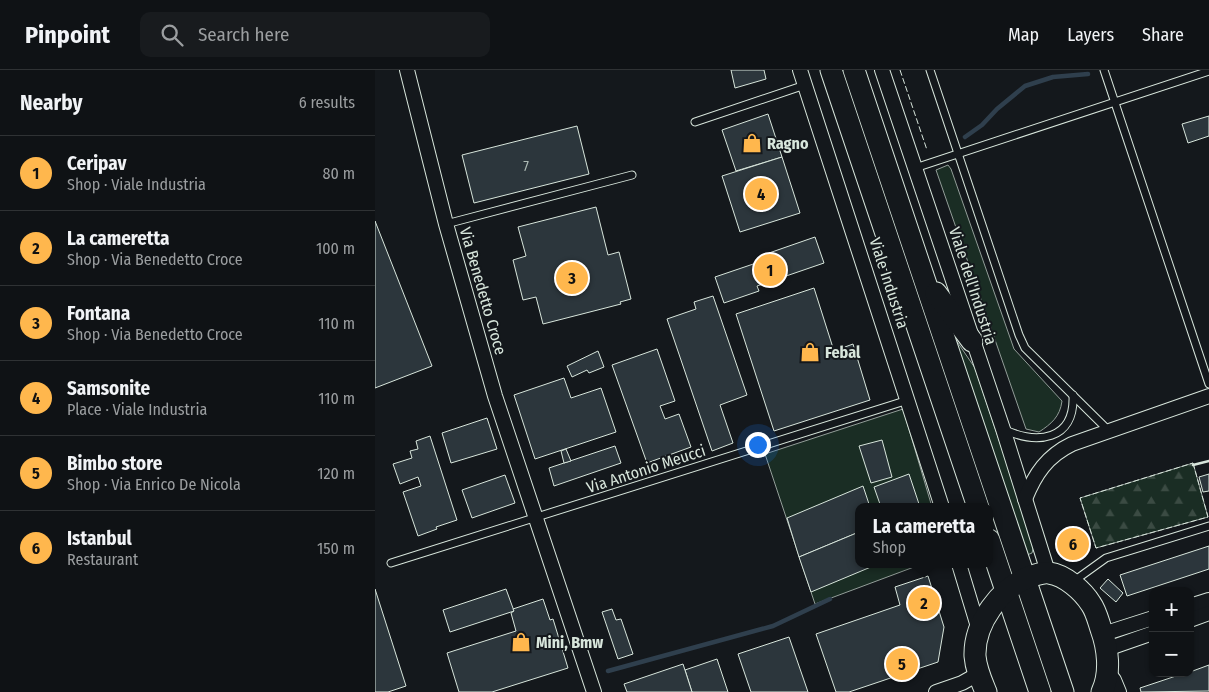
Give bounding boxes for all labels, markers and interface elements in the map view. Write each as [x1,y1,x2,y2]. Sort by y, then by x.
search box [140,12,490,57]
text: Pinpoint [25,21,110,49]
icon: search [158,21,186,49]
text: Search here [198,23,289,46]
text: Map [1008,24,1039,46]
text: Layers [1067,24,1114,46]
text: Share [1142,24,1184,46]
text: Nearby [20,90,82,116]
text: 6 results [299,93,355,112]
shop icon: Ragno [741,132,763,154]
place label: Ragno [767,134,809,153]
text: Ceripav [67,152,126,175]
house number: 7 [523,158,529,175]
text: 1 [33,164,39,183]
text: 80 m [323,164,355,183]
text: Shop · Viale Industria [67,175,206,194]
pin: 4 [745,175,777,213]
street label: Via Benedetto Croce [456,225,510,357]
street label: Viale dell'Industria [945,225,1001,347]
text: La cameretta [67,227,170,250]
street label: Viale Industria [865,235,913,331]
text: 2 [32,239,40,258]
text: 100 m [316,239,355,258]
text: Shop · Via Benedetto Croce [67,250,243,269]
pin: 1 [754,251,786,289]
pin: 3 [556,259,588,297]
text: Fontana [67,302,130,325]
text: 3 [32,314,40,333]
text: 110 m [318,314,355,333]
text: Shop · Via Benedetto Croce [67,325,243,344]
shop icon: Febal [799,341,821,363]
place label: Febal [825,343,861,362]
text: Samsonite [67,377,150,400]
text: 4 [32,389,40,408]
text: 110 m [318,389,355,408]
text: Place · Viale Industria [67,400,207,419]
your location [745,432,771,458]
street label: Via Antonio Meucci [584,441,708,497]
text: Bimbo store [67,452,162,475]
text: 5 [32,464,40,483]
text: 120 m [317,464,355,483]
text: Shop · Via Enrico De Nicola [67,475,241,494]
popup [855,503,993,568]
text: La cameretta [873,515,975,538]
pin: 6 [1057,525,1089,563]
text: Istanbul [67,527,132,550]
text: Shop [873,538,906,557]
text: 6 [32,539,40,558]
text: 150 m [317,539,355,558]
text: Restaurant [67,550,138,569]
pin: 2 [908,584,940,622]
map controls [1149,587,1194,677]
button: + [1149,587,1194,632]
shop icon: Mini, Bmw [510,631,532,653]
button: − [1149,632,1194,677]
place label: Mini, Bmw [536,633,603,652]
pin: 5 [886,645,918,683]

